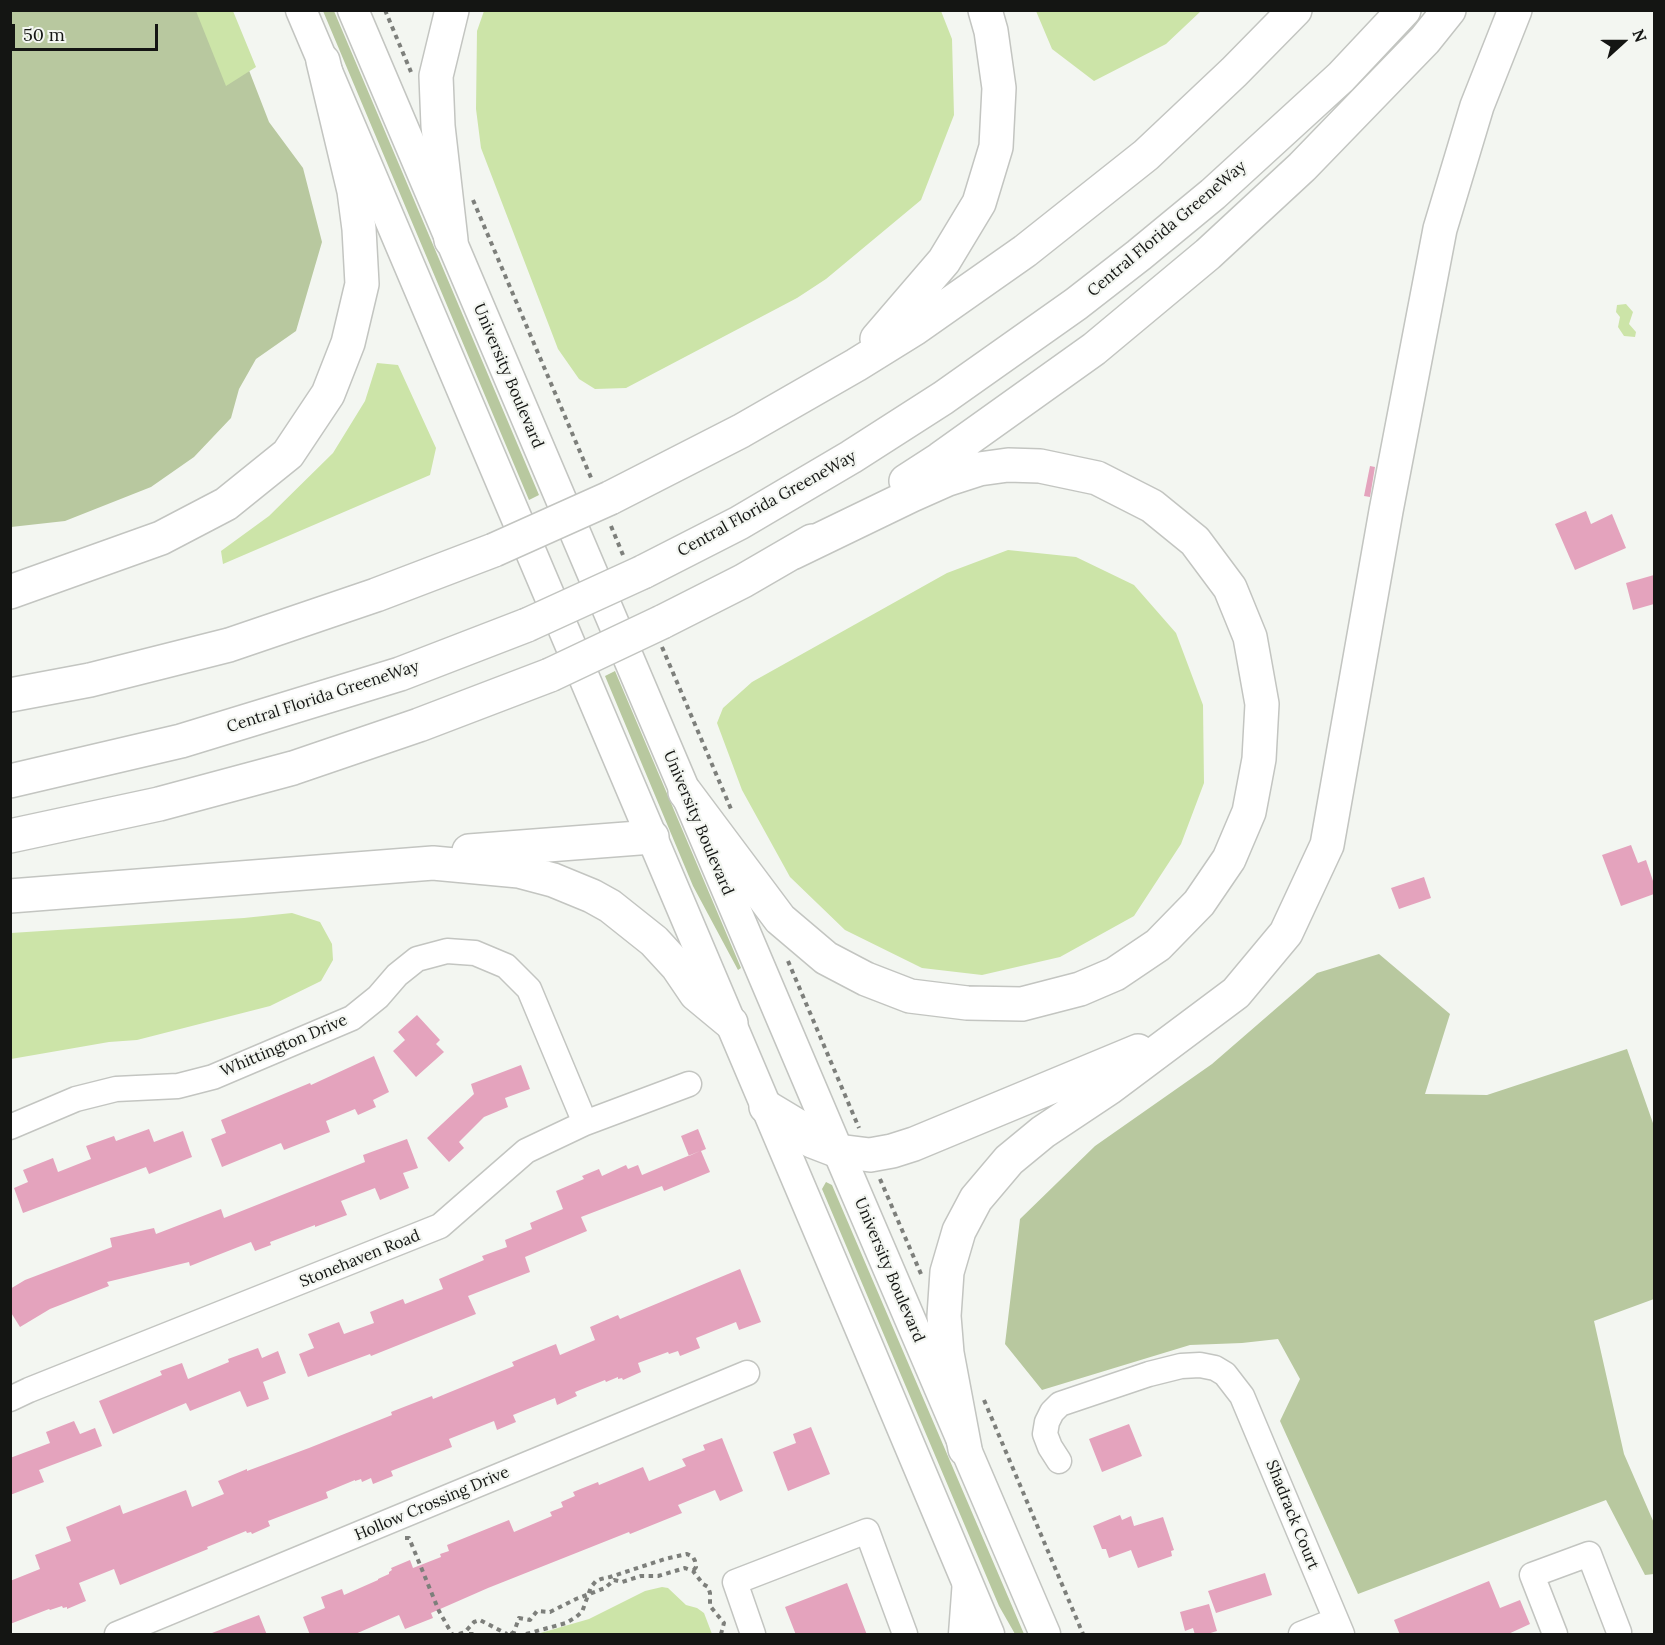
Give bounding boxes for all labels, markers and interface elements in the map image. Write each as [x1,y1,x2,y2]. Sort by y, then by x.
scale bar [15,12,160,50]
north arrow [1593,12,1653,72]
text: 50 m [23,23,65,46]
text: N [1628,26,1651,45]
street label: Central Florida GreeneWay [1084,157,1250,301]
street label: University Boulevard [469,301,547,451]
street label: Central Florida GreeneWay [674,447,860,561]
street label: Central Florida GreeneWay [224,657,422,737]
street label: University Boulevard [659,748,737,898]
street label: Whittington Drive [218,1011,350,1081]
street label: University Boulevard [850,1195,928,1345]
street label: Stonehaven Road [297,1226,423,1292]
street label: Shadrack Court [1261,1458,1323,1572]
street label: Hollow Crossing Drive [352,1463,512,1545]

